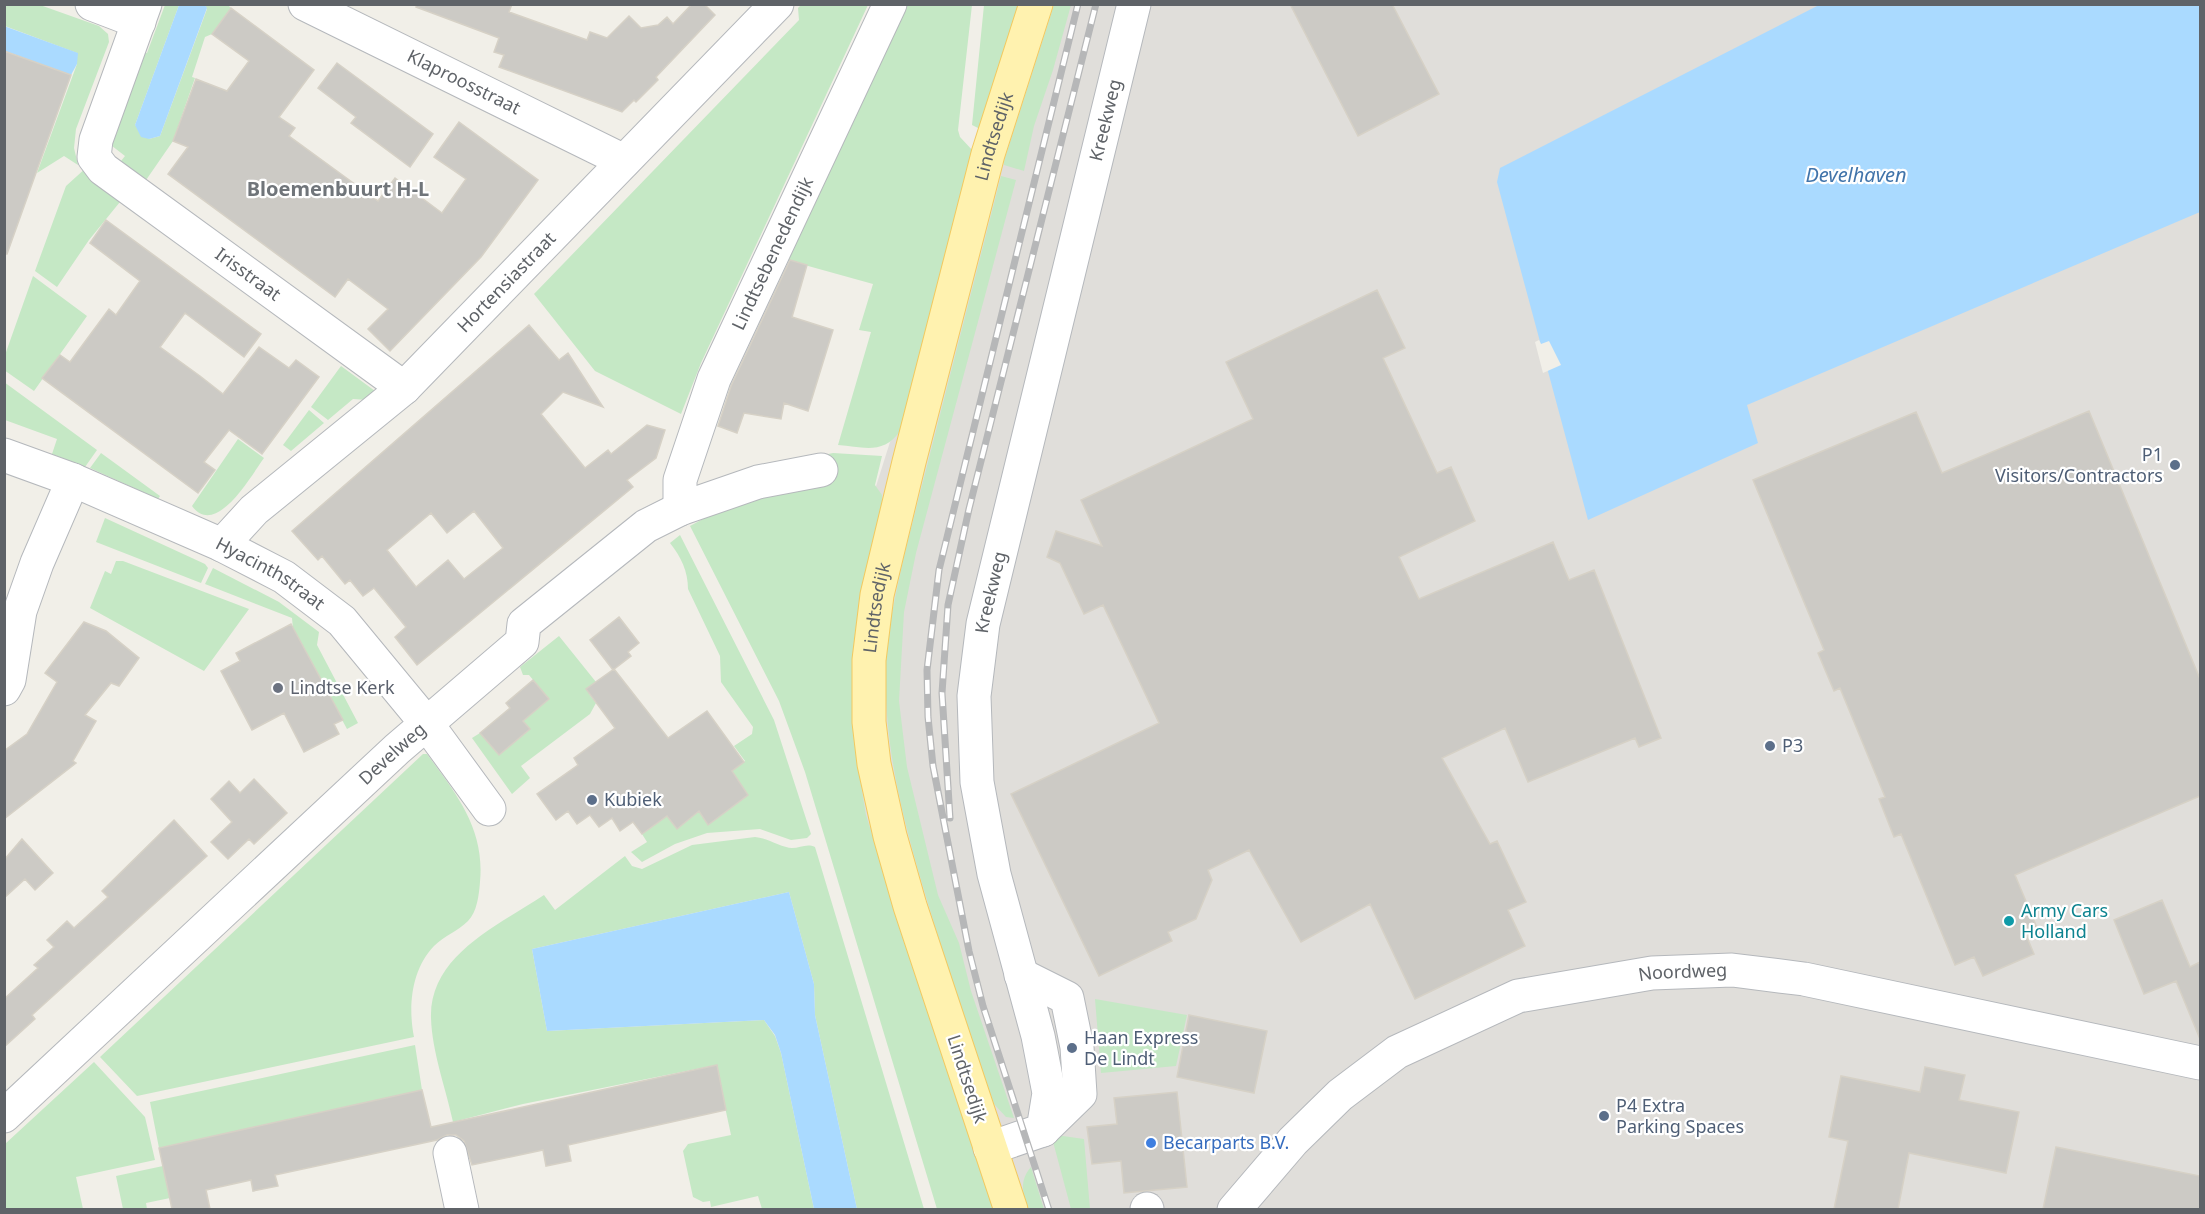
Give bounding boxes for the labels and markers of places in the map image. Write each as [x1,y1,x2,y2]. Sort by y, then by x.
place label: P1 Visitors/Contractors [1995,442,2163,487]
marker: P1 Visitors/Contractors [2168,458,2182,472]
place label: Lindtse Kerk [290,675,395,699]
marker: Lindtse Kerk [271,681,285,695]
place label: P3 [1782,733,1803,757]
marker: P3 [1763,739,1777,753]
place label: Kubiek [604,787,662,811]
marker: Kubiek [585,793,599,807]
place label: Army Cars Holland [2021,898,2108,943]
marker: Army Cars Holland [2002,914,2016,928]
place label: Haan Express De Lindt [1084,1025,1198,1070]
marker: Haan Express De Lindt [1065,1041,1079,1055]
place label: P4 Extra Parking Spaces [1616,1093,1744,1138]
marker: P4 Extra Parking Spaces [1597,1109,1611,1123]
place label: Becarparts B.V. [1163,1130,1289,1154]
marker: Becarparts B.V. [1144,1136,1158,1150]

